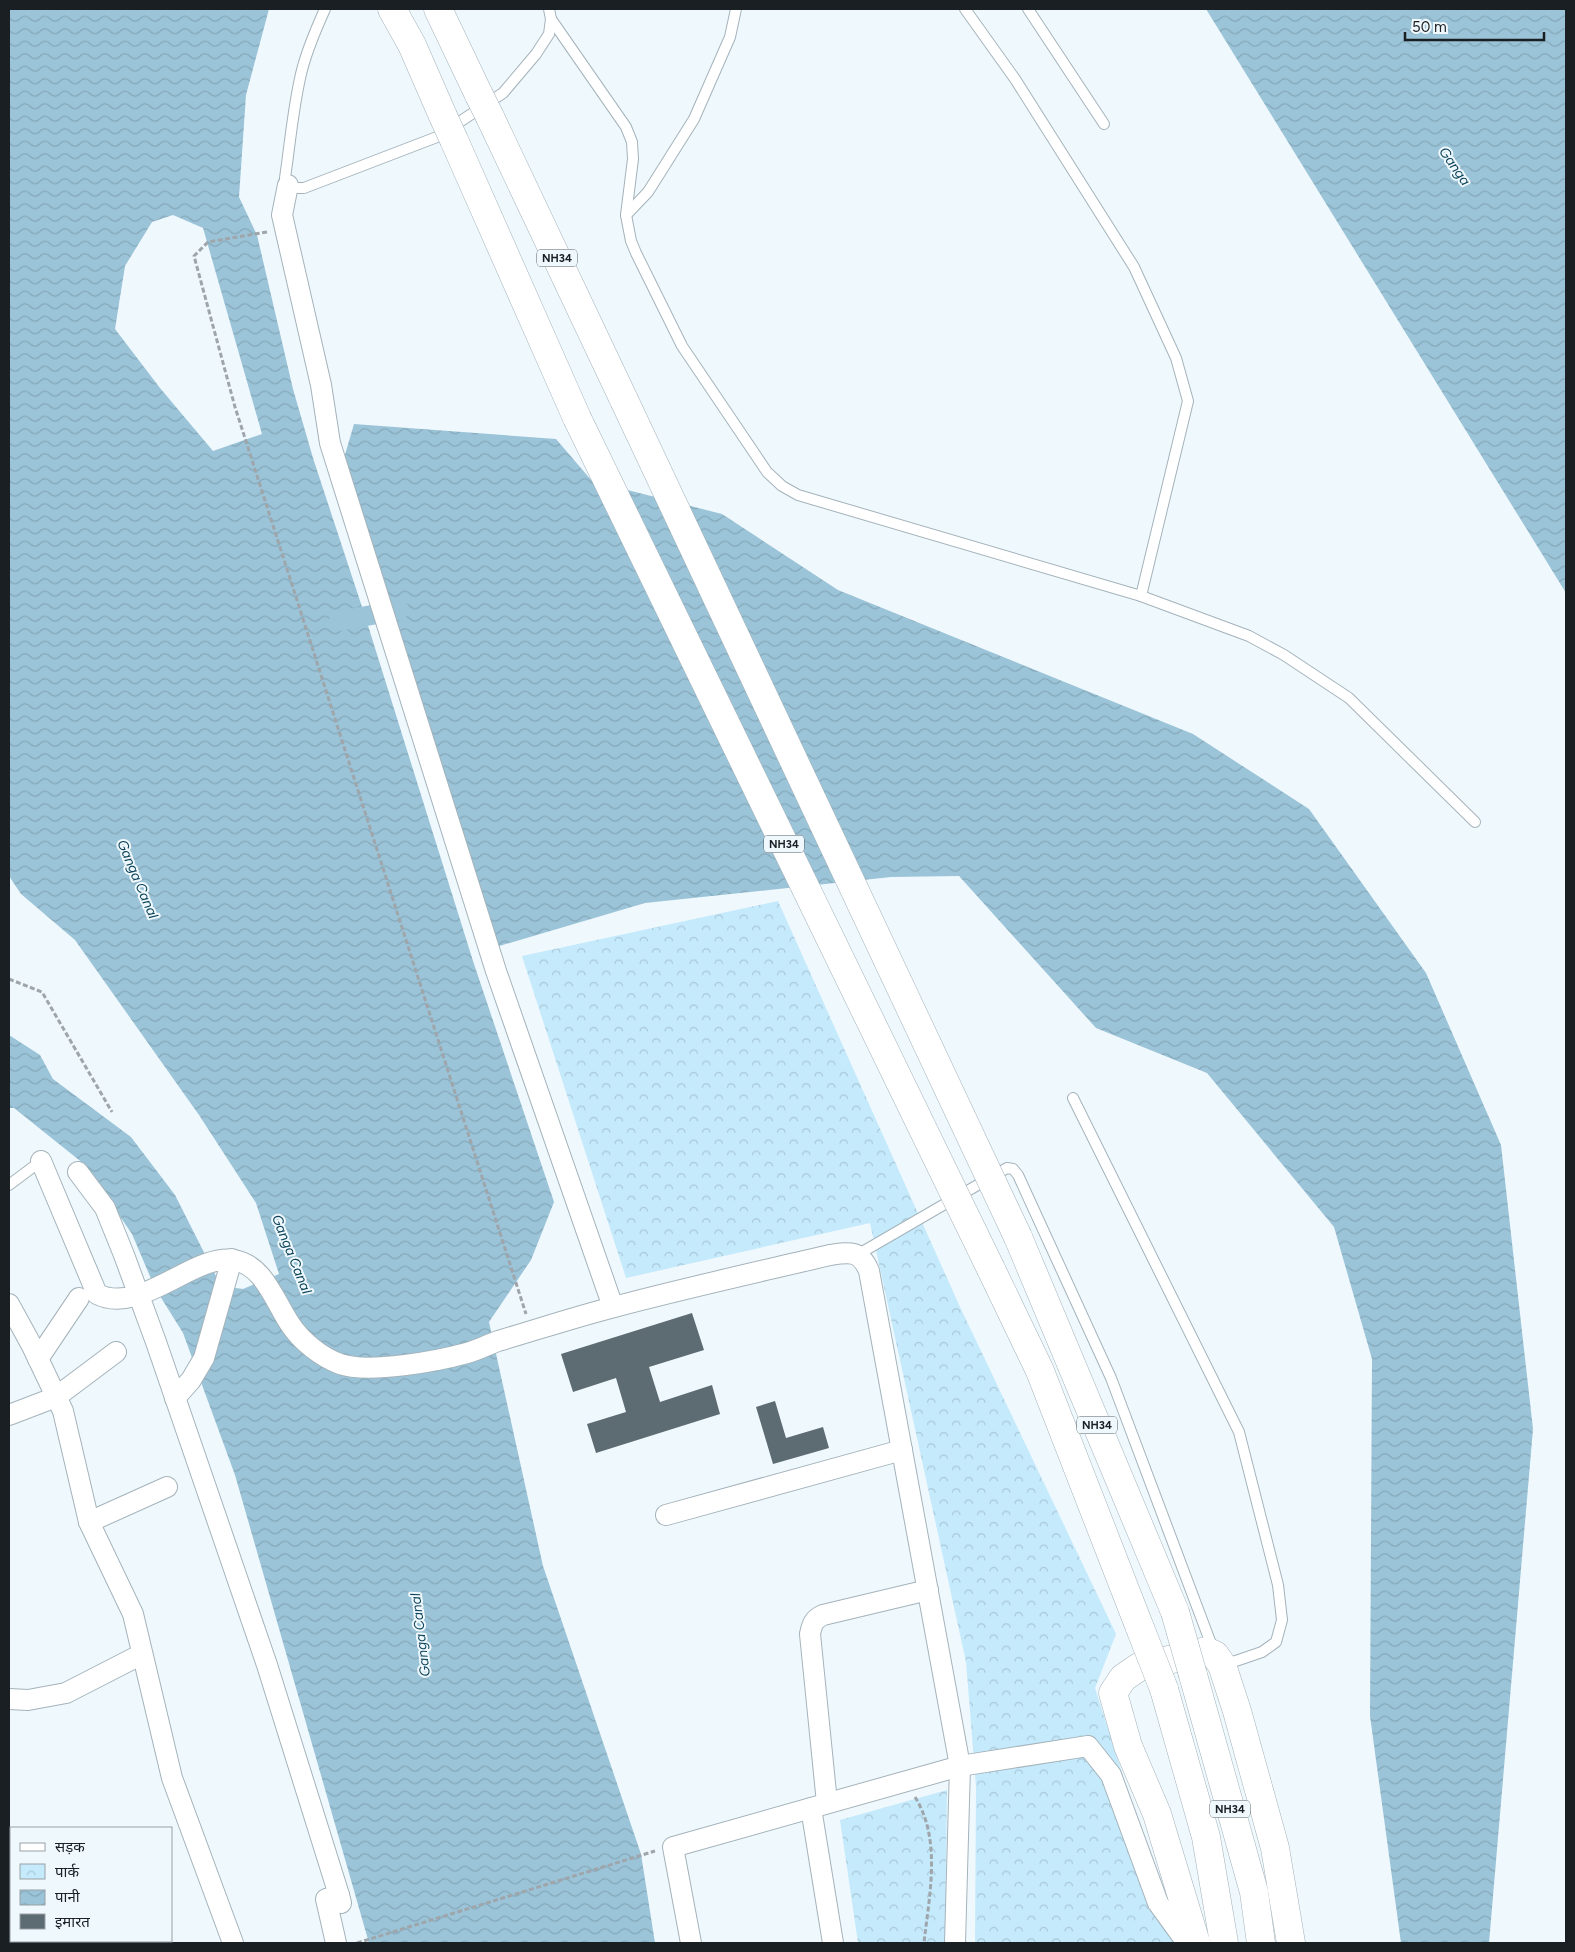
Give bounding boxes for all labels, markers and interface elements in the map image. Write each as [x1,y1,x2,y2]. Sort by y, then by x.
scale bar [1405,10,1544,42]
text: 50 m [1412,18,1447,36]
water label: Ganga [1435,144,1474,189]
road number: NH34 [537,250,577,266]
road number: NH34 [764,836,804,852]
water label: Ganga Canal [113,837,162,922]
water label: Ganga Canal [268,1212,315,1297]
road number: NH34 [1077,1416,1117,1434]
water label: Ganga Canal [407,1591,434,1678]
road number: NH34 [1210,1800,1250,1818]
legend [10,1827,172,1942]
text: सड़क [55,1838,85,1856]
text: पार्क [55,1863,79,1881]
text: पानी [55,1888,81,1906]
text: इमारत [55,1913,90,1931]

